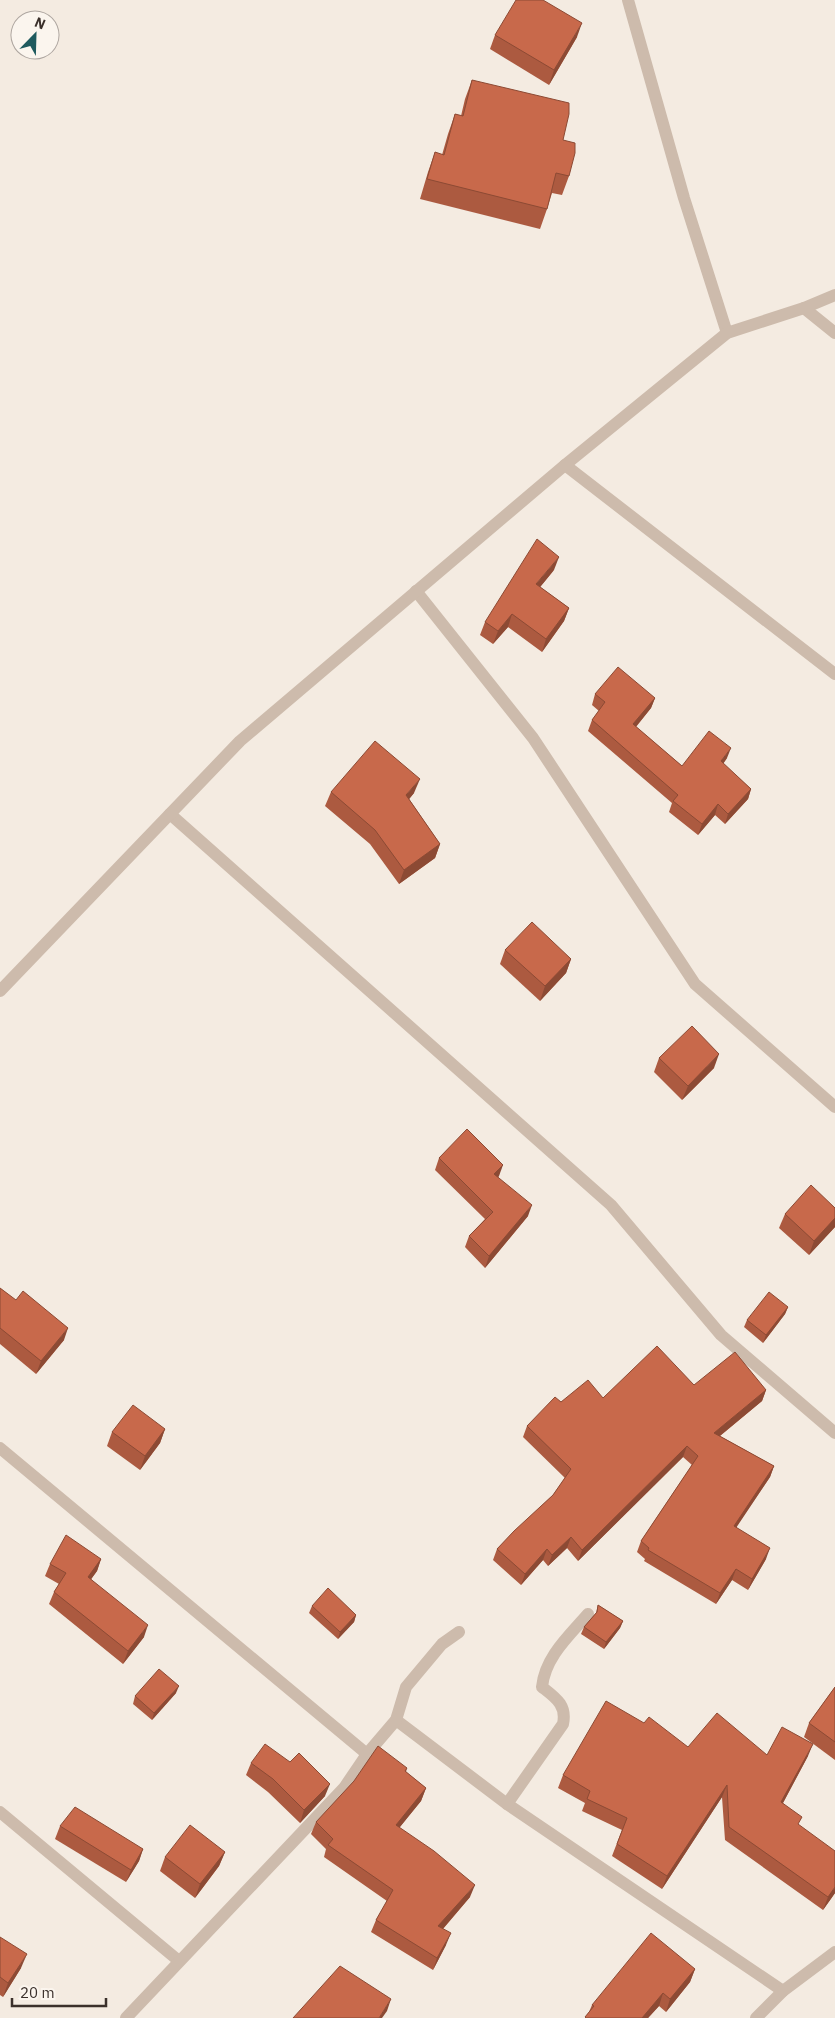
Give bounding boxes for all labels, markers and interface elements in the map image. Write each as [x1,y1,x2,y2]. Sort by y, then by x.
north arrow [10,10,60,60]
text: N [32,13,48,33]
scale bar [12,1976,106,2008]
text: 20 m [20,1983,55,2002]

